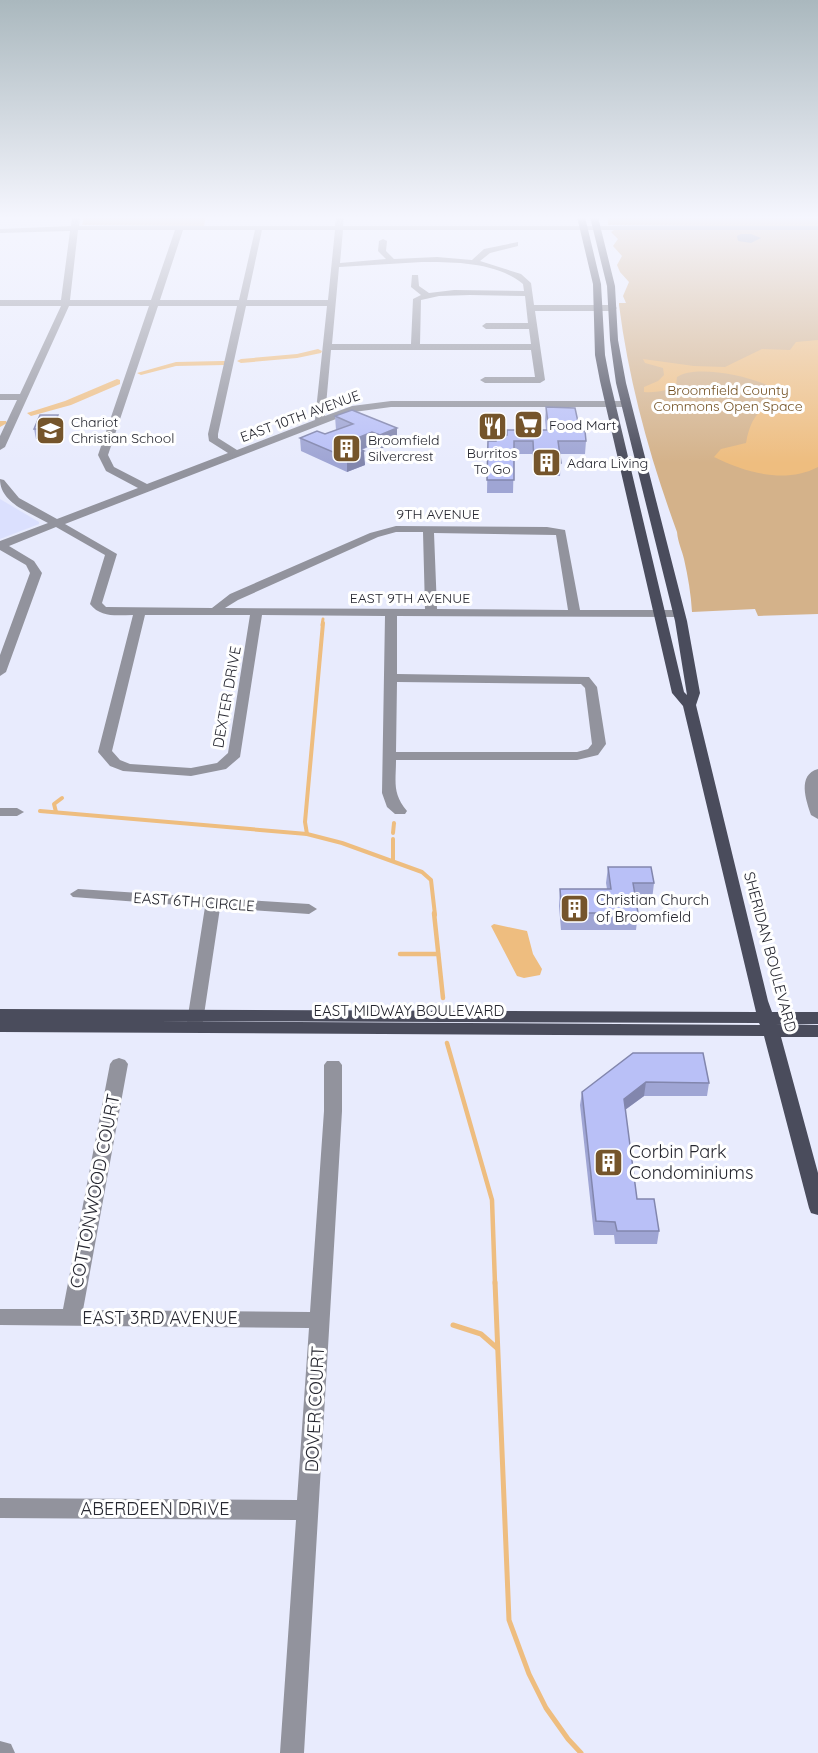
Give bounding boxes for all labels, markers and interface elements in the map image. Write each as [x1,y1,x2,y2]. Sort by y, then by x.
park label: Broomfield County Commons Open Space [653,381,803,415]
street label: EAST 10TH AVENUE [238,386,362,446]
supermarket icon: Food Mart [512,409,544,441]
restaurant icon: Burritos To Go [476,410,508,442]
place label: Chariot Christian School [71,413,174,447]
school or university icon: Chariot Christian School [34,414,66,446]
place label: Food Mart [549,416,616,434]
place label: Broomfield Silvercrest [368,431,439,465]
building icon: Broomfield Silvercrest [331,432,363,464]
place label: Burritos To Go [467,444,517,478]
building icon: Adara Living [530,447,562,479]
place label: Adara Living [567,454,648,472]
street label: 9TH AVENUE [396,505,480,523]
street label: EAST 9TH AVENUE [350,589,470,607]
street label: DEXTER DRIVE [208,644,245,749]
street label: SHERIDAN BOULEVARD [740,870,801,1034]
street label: EAST 6TH CIRCLE [133,888,255,915]
place label: Christian Church of Broomfield [596,890,709,926]
building icon: Christian Church of Broomfield [559,893,591,925]
street label: EAST MIDWAY BOULEVARD [314,1001,505,1020]
street label: COTTONWOOD COURT [64,1092,125,1290]
place label: Corbin Park Condominiums [629,1140,753,1184]
building icon: Corbin Park Condominiums [592,1146,624,1178]
street label: EAST 3RD AVENUE [82,1306,238,1329]
street label: DOVER COURT [300,1345,329,1473]
street label: ABERDEEN DRIVE [81,1497,229,1520]

